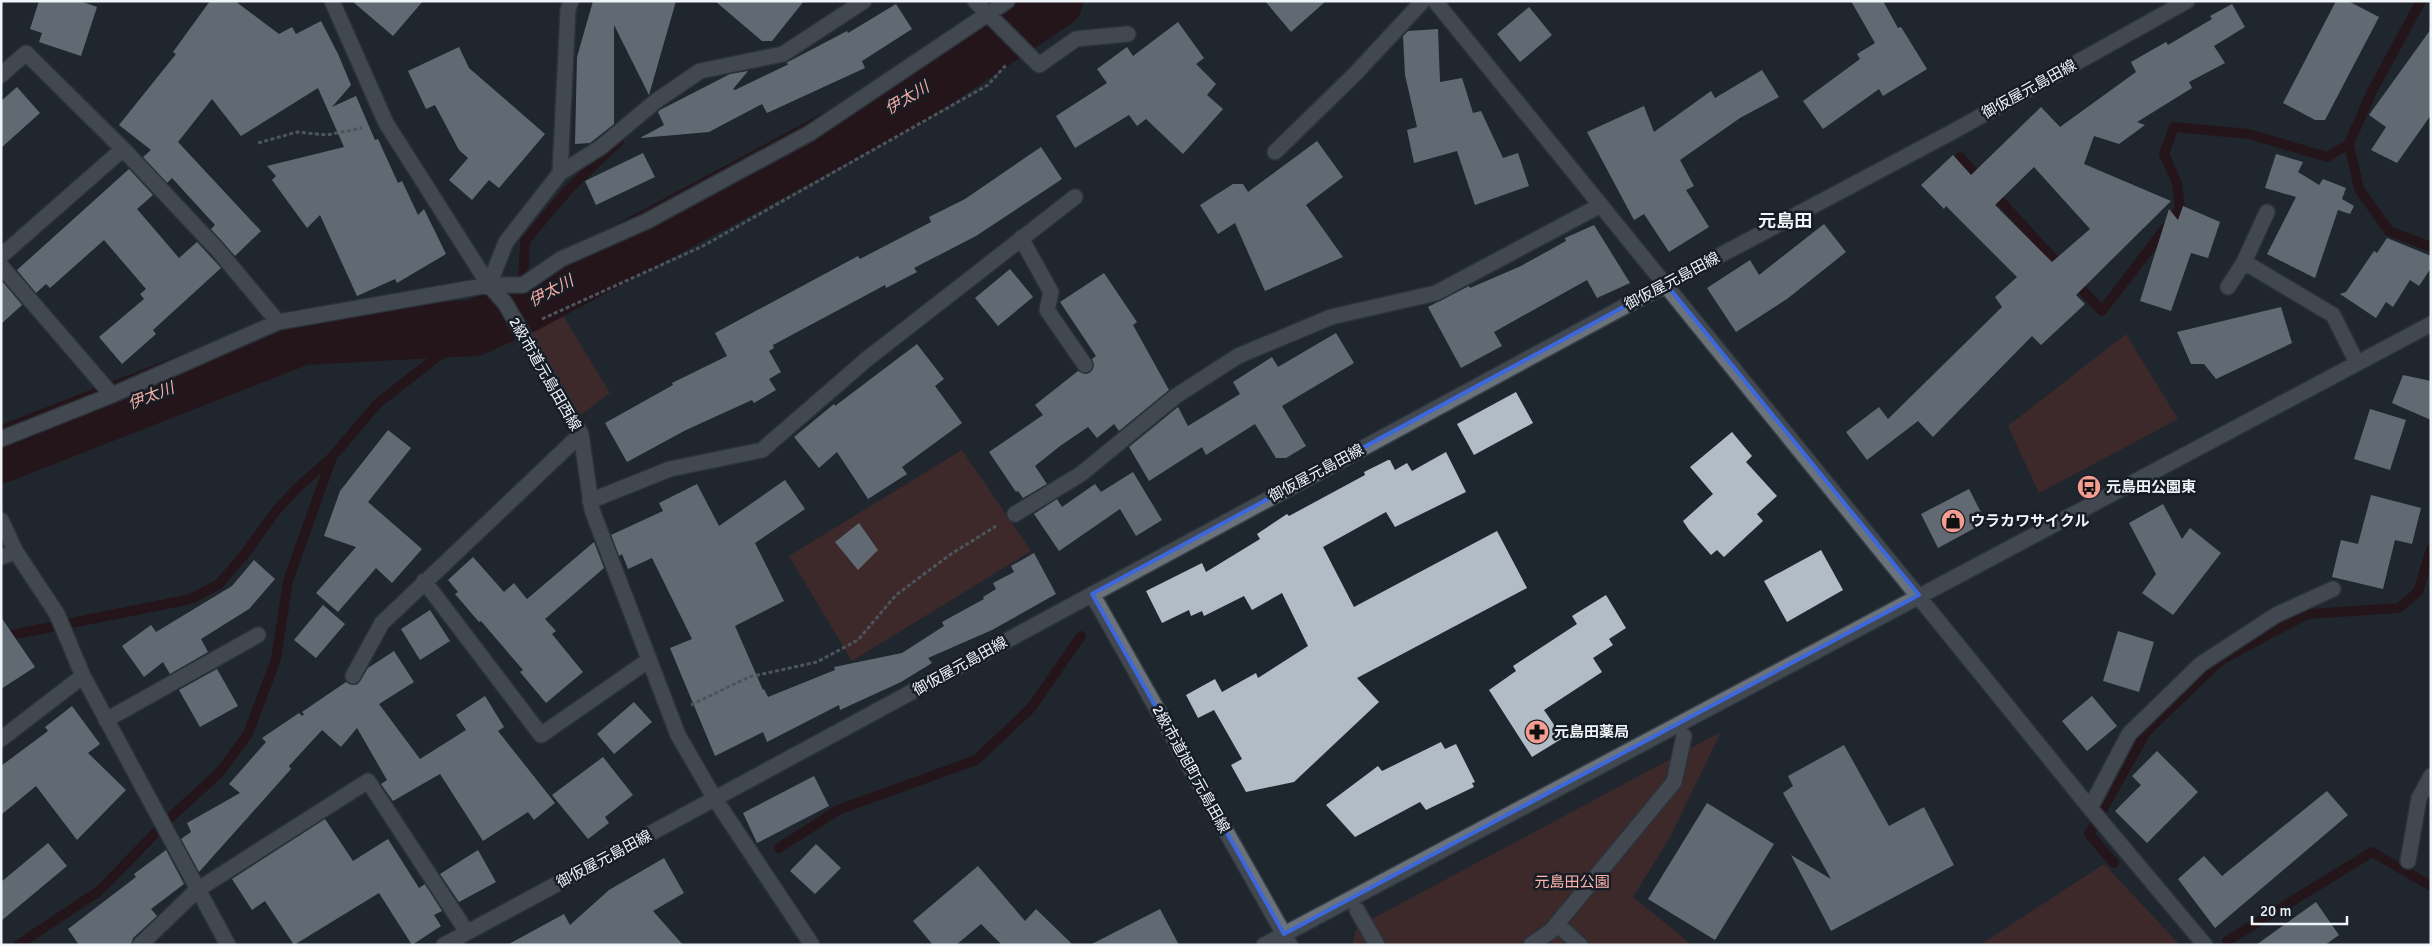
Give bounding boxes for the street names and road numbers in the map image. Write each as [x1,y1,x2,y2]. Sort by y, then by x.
street label: 御仮屋元島田線 [1979,56,2079,122]
street label: 御仮屋元島田線 [1621,248,1723,314]
street label: 2級市道元島田西線 [505,314,585,434]
street label: 御仮屋元島田線 [1265,440,1367,506]
street label: 御仮屋元島田線 [910,633,1010,699]
street label: 2級市道旭町元島田線 [1148,702,1234,836]
street label: 御仮屋元島田線 [553,826,655,892]

